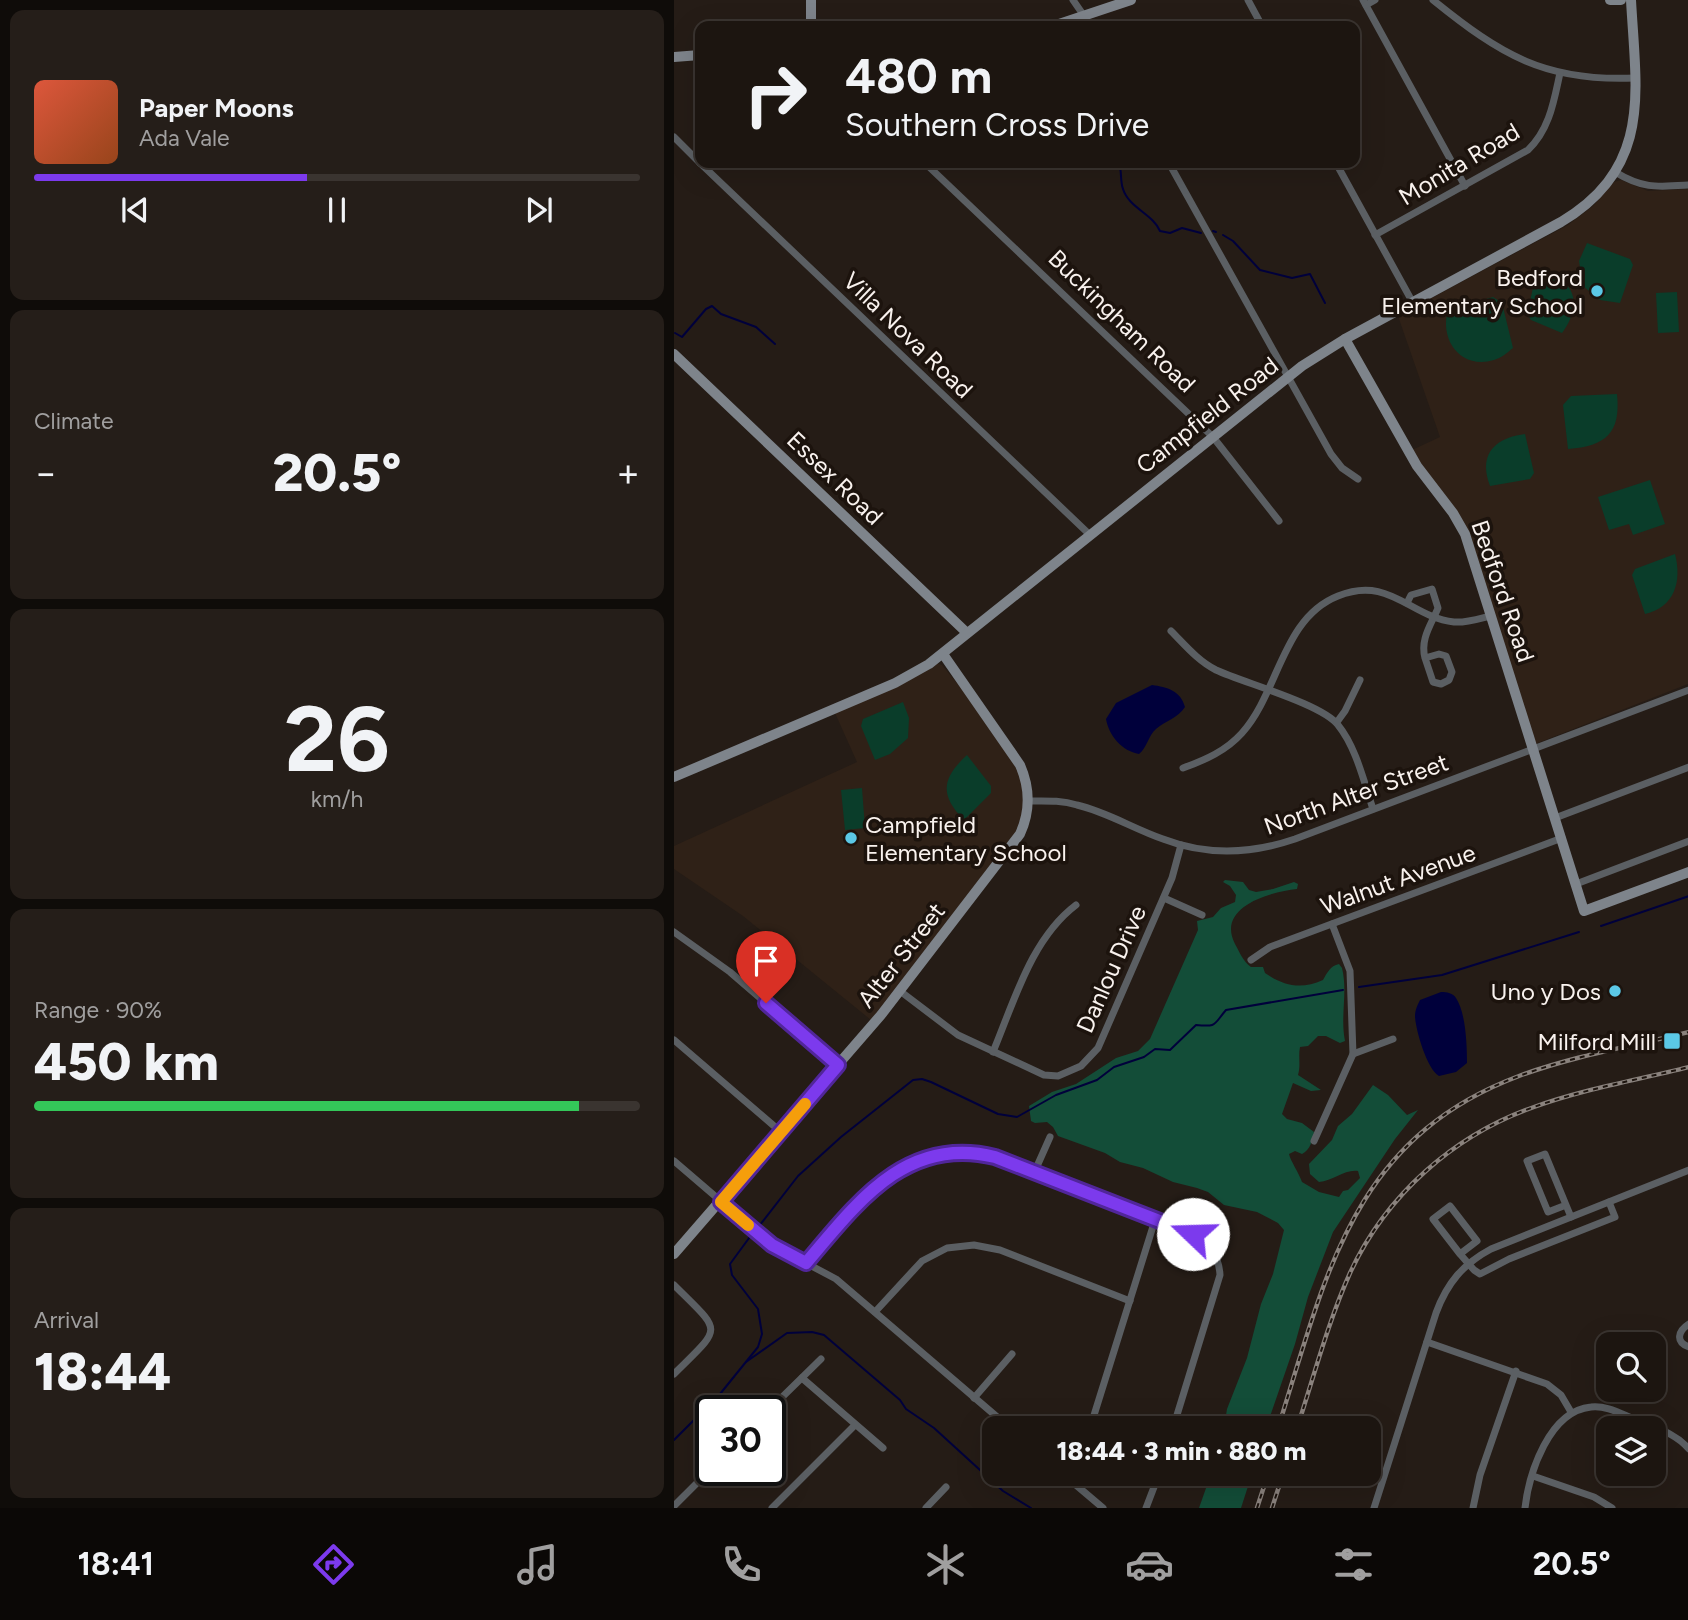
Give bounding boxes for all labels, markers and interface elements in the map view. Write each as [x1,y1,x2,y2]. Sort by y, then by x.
text: 480 m [845,46,992,105]
icon: right [730,49,821,140]
text: Paper Moons [139,92,294,124]
text: Southern Cross Drive [845,106,1149,144]
street label: Monita Road [1393,117,1525,211]
text: Ada Vale [139,124,230,152]
icon: previous [116,191,154,229]
icon: pause [318,191,356,229]
icon: next [520,191,558,229]
street label: Buckingham Road [1043,244,1201,398]
place label: Bedford Elementary School [1381,263,1583,320]
street label: Villa Nova Road [837,266,979,404]
marker: Bedford Elementary School [1589,283,1605,299]
street label: Campfield Road [1130,351,1284,479]
text: Climate [34,407,113,435]
street label: Essex Road [781,425,889,531]
text: 20.5° [273,442,401,504]
text: − [34,450,58,496]
text: + [616,450,640,496]
street label: Bedford Road [1465,516,1541,666]
text: 26 [284,685,390,794]
street label: North Alter Street [1260,747,1452,841]
text: km/h [311,785,363,813]
place label: Campfield Elementary School [865,810,1067,867]
marker: Campfield Elementary School [843,830,859,846]
street label: Walnut Avenue [1317,838,1479,920]
street label: Alter Street [851,897,951,1013]
street label: Danlou Drive [1070,901,1152,1037]
pin [736,931,796,1003]
icon: arrive [747,942,785,980]
place label: Uno y Dos [1491,977,1601,1006]
marker: Uno y Dos [1607,983,1623,999]
text: Range · 90% [34,996,162,1024]
place label: Milford Mill [1538,1027,1656,1056]
text: 450 km [34,1031,219,1093]
marker: Milford Mill [1662,1031,1682,1051]
position arrow [1156,1197,1230,1271]
text: Arrival [34,1306,99,1334]
map controls [1596,1332,1666,1486]
button: search [1596,1332,1666,1402]
text: 18:44 [34,1341,171,1403]
speed limit sign: 30 [695,1395,786,1486]
button: layers [1596,1416,1666,1486]
text: 18:44 · 3 min · 880 m [1057,1435,1307,1467]
icon: directions [309,1540,358,1589]
icon: music [513,1540,562,1589]
icon: phone [717,1540,766,1589]
icon: climate [921,1540,970,1589]
icon: car [1125,1540,1174,1589]
icon: filters [1329,1540,1378,1589]
text: 18:41 [77,1545,154,1583]
text: 20.5° [1533,1545,1611,1583]

